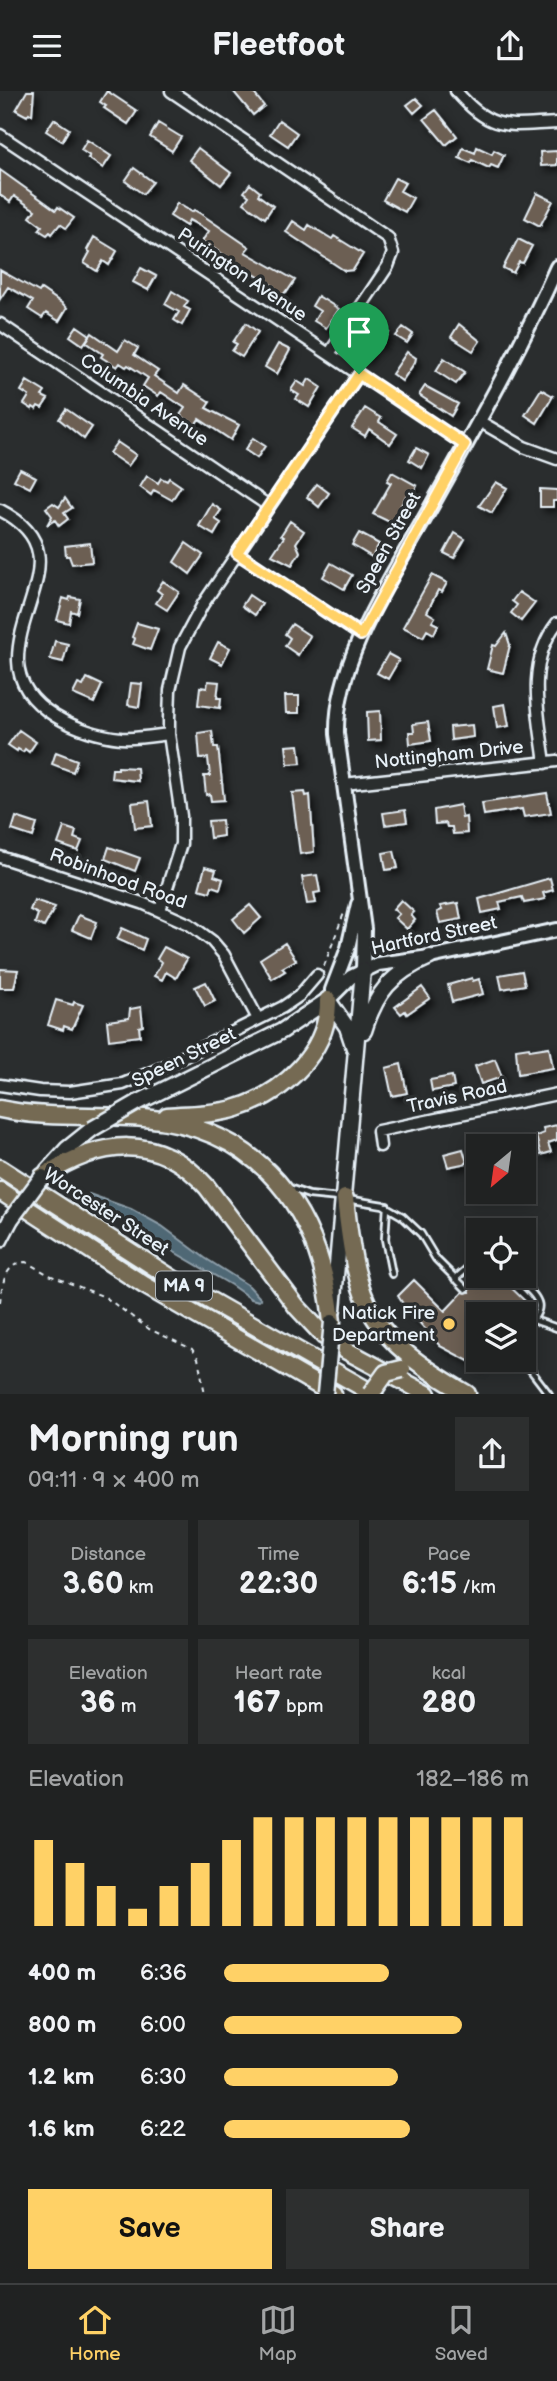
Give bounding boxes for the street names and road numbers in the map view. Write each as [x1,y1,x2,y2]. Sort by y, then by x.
street label: Purington Avenue [173,223,311,327]
street label: Columbia Avenue [75,349,213,451]
street label: Speen Street [352,488,426,598]
street label: Nottingham Drive [373,736,525,774]
street label: Robinhood Road [46,844,190,914]
street label: Hartford Street [369,911,499,961]
street label: Speen Street [128,1023,240,1093]
street label: Travis Road [405,1075,509,1119]
street label: Worcester Street [39,1163,173,1261]
road number: MA 9 [156,1271,212,1301]

